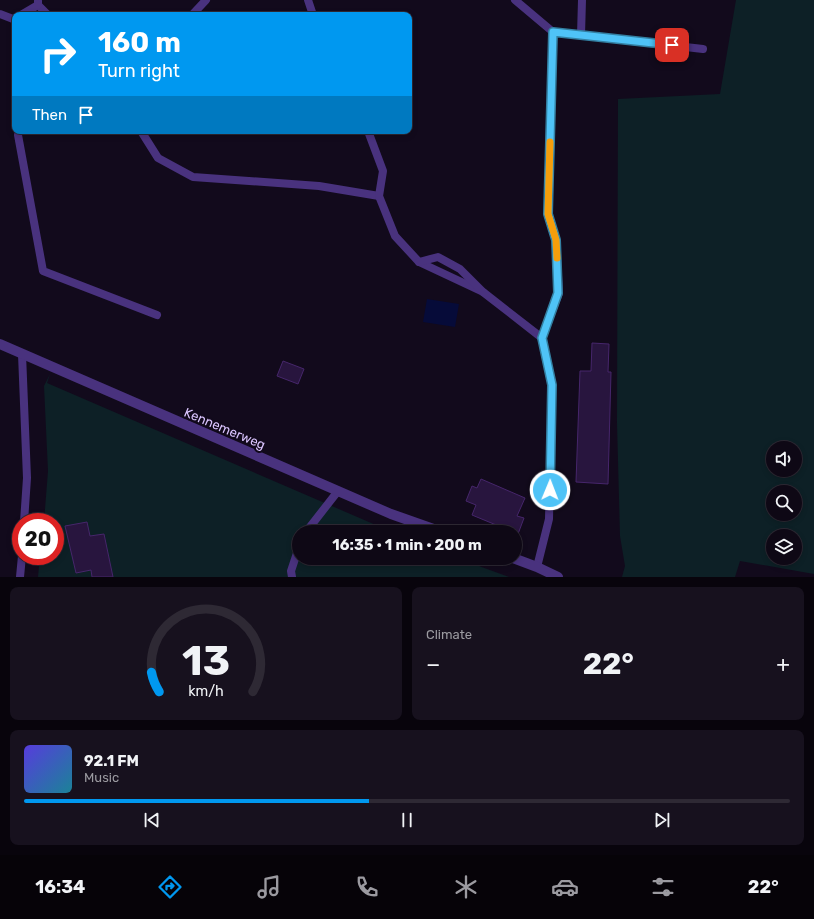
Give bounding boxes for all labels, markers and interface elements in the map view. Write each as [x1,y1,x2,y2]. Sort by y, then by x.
text: 160 m [98,26,181,59]
icon: right [32,28,84,80]
pin [655,28,689,62]
icon: arrive [661,34,683,56]
text: Turn right [98,60,180,82]
icon: arrive [75,104,97,126]
text: Then [32,106,67,124]
street label: Kennemerweg [182,405,268,453]
map controls [766,441,802,565]
button: sound [766,441,802,477]
position arrow [529,469,571,511]
button: search [766,485,802,521]
speed limit sign: 20 [12,513,64,565]
button: layers [766,529,802,565]
text: 16:35 · 1 min · 200 m [332,536,482,554]
text: Climate [426,627,472,642]
text: 13 [182,635,230,684]
text: 22° [583,646,634,682]
text: − [426,651,440,678]
text: + [776,651,790,678]
text: km/h [188,682,224,699]
text: 92.1 FM [84,752,139,770]
text: Music [84,770,119,785]
icon: previous [141,809,163,831]
icon: pause [396,809,418,831]
icon: next [651,809,673,831]
icon: directions [156,873,184,901]
icon: music [255,873,283,901]
icon: phone [353,873,381,901]
icon: climate [452,873,480,901]
icon: car [551,873,579,901]
icon: filters [649,873,677,901]
text: 16:34 [35,876,85,898]
text: 22° [748,876,779,898]

